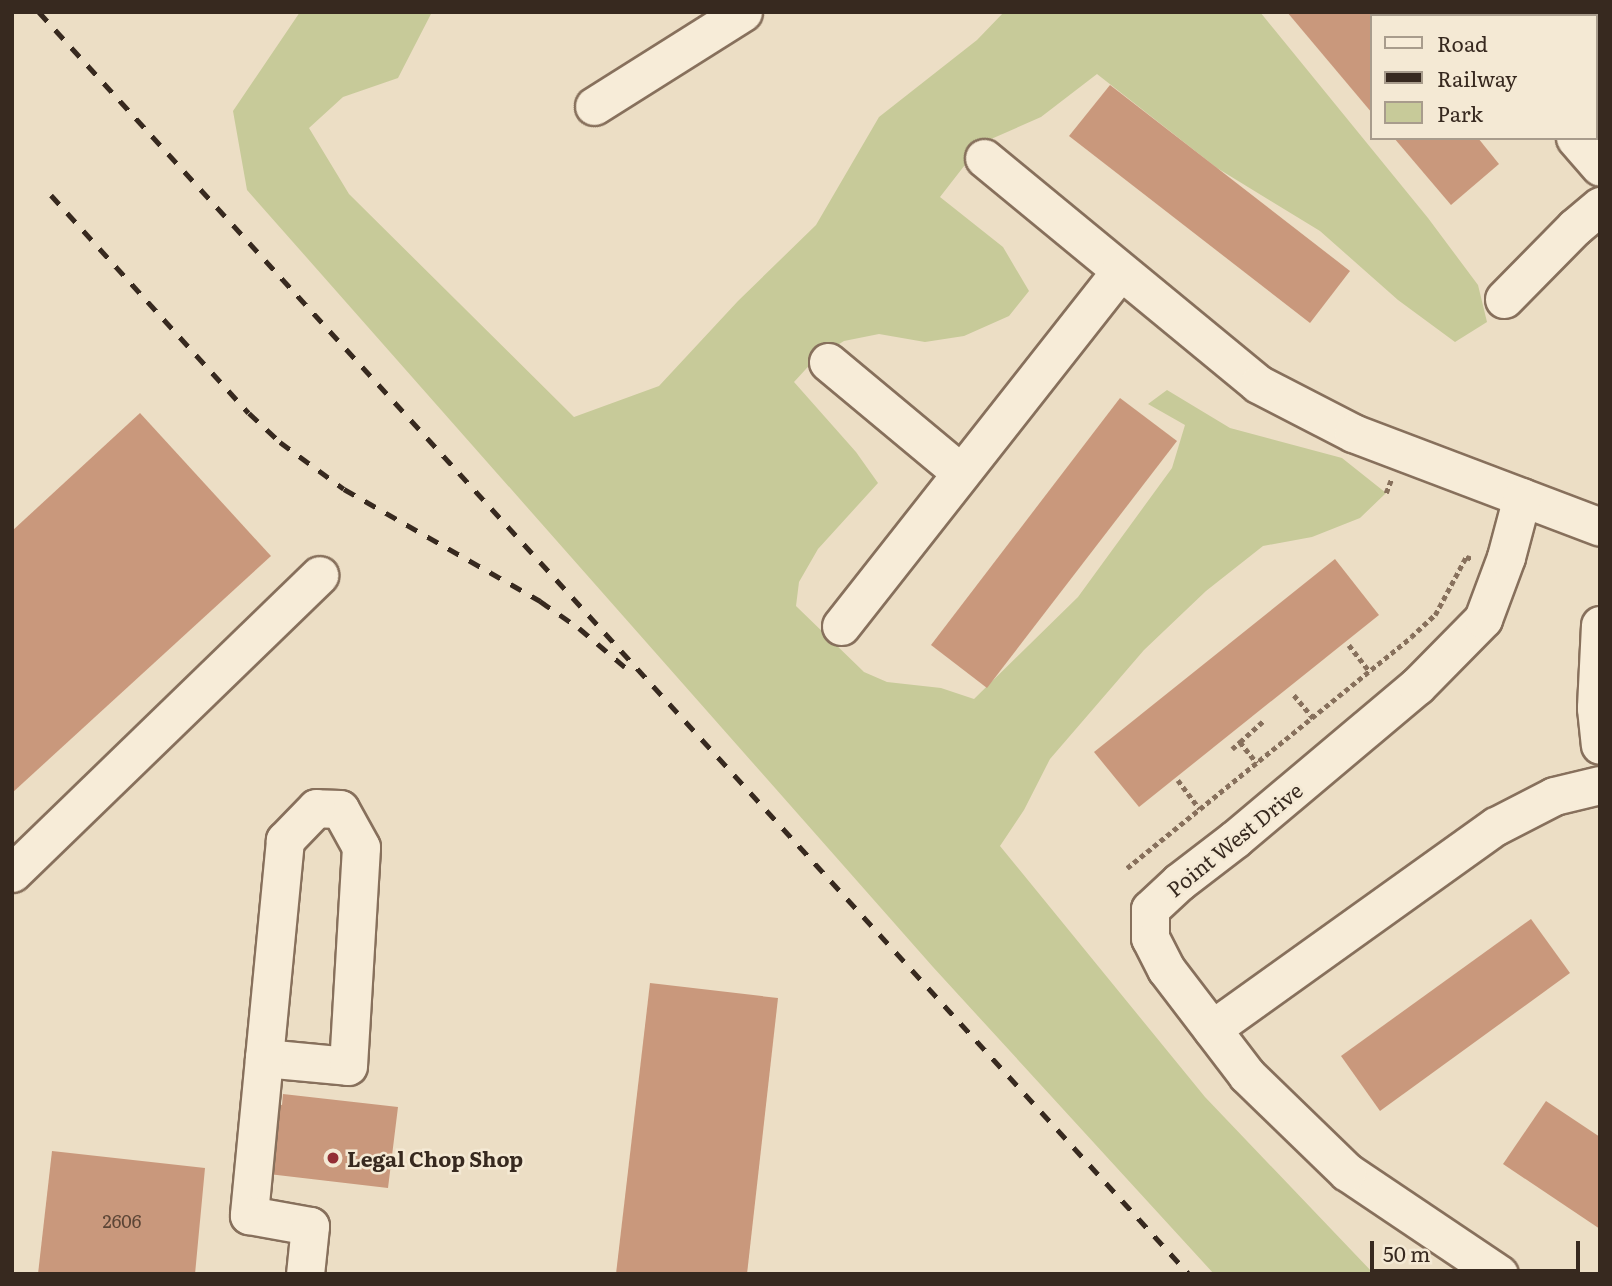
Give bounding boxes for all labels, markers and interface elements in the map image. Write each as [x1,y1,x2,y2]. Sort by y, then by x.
legend [1370,14,1598,140]
text: Road [1437,27,1488,58]
text: Railway [1437,62,1517,93]
text: Park [1437,97,1483,128]
street label: Point West Drive [1161,777,1307,901]
place label: Legal Chop Shop [347,1145,523,1171]
marker: Legal Chop Shop [325,1150,341,1166]
house number: 2606 [103,1210,141,1232]
scale bar [1374,1226,1584,1270]
text: 50 m [1383,1237,1430,1268]

